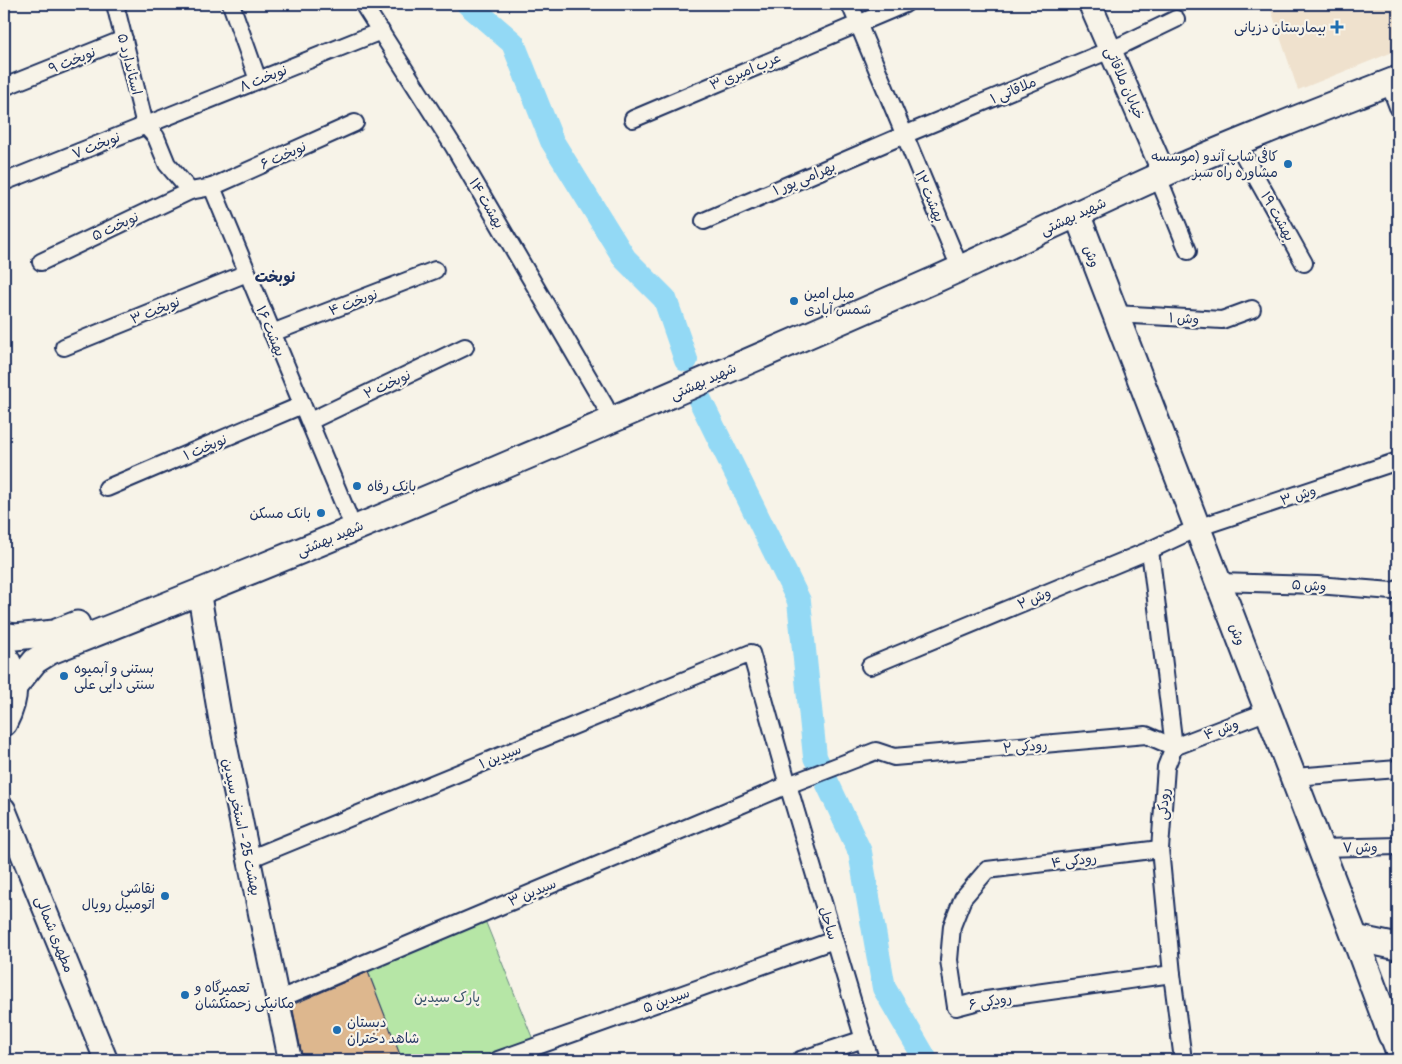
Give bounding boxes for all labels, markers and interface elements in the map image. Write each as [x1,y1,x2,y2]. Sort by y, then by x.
place label: بیمارستان دزیانی [1234,19,1326,36]
marker: بیمارستان دزیانی [1330,20,1344,34]
street label: ۵ استاندارد [114,32,145,97]
street label: ۹ نوبخت [46,43,98,78]
street label: خیابان ملاقاتی [1101,44,1148,122]
street label: ۳ عرب امیری [707,49,783,94]
street label: ۸ نوبخت [237,61,290,96]
street label: ملاقاتی ۱ [988,73,1039,108]
street label: ۷ نوبخت [70,128,123,163]
street label: نوبخت ۶ [257,138,309,173]
place label: کافی شاپ آندو (موسسه مشاوره راه سبز [1151,147,1278,181]
street label: ۱ بهرامی پور [770,158,838,200]
marker: کافی شاپ آندو (موسسه مشاوره راه سبز [1282,158,1294,170]
street label: ۱۲ بهشت [911,168,948,225]
street label: بهشت ۱۴ [465,175,508,232]
street label: بهشت ۱۹ [1257,189,1298,244]
street label: شهید بهشتی [1037,194,1109,239]
street label: ۵ نوبخت [89,208,141,245]
street label: وش [1080,243,1103,270]
district label: نوبخت [255,268,295,287]
street label: ۴ نوبخت [326,285,380,320]
place label: مبل امین شمس آبادی [804,285,871,318]
street label: ۳ نوبخت [128,293,182,328]
marker: مبل امین شمس آبادی [788,295,800,307]
street label: ۱۶ بهشت [252,303,289,359]
street label: وش ۱ [1168,309,1200,328]
street label: شهید بهشتی [667,359,739,404]
street label: ۲ نوبخت [361,366,413,403]
street label: ۱ نوبخت [181,431,229,464]
place label: بانک رفاه [367,478,416,495]
marker: بانک رفاه [351,480,363,492]
street label: وش ۳ [1278,482,1318,509]
place label: بانک مسکن [250,505,311,522]
marker: بانک مسکن [315,507,327,519]
street label: شهید بهشتی [294,517,366,560]
street label: وش ۵ [1291,576,1327,595]
street label: وش ۲ [1015,584,1054,613]
street label: وش [1226,621,1249,648]
place label: بستنی و آبمیوه سنتی دایی علی [74,660,155,693]
marker: بستنی و آبمیوه سنتی دایی علی [58,670,70,682]
street label: وش ۴ [1201,715,1241,744]
street label: رودکی ۲ [1002,736,1048,757]
street label: سیدین ۱ [477,740,524,773]
street label: بهشت 25 - استخر سیدین [219,757,264,897]
street label: رودکی [1154,787,1173,821]
street label: وش ۷ [1342,839,1378,856]
street label: رودکی ۴ [1050,849,1098,872]
street label: سیدین ۳ [506,875,559,910]
place label: نقاشی اتومبیل رویال [82,880,155,913]
marker: نقاشی اتومبیل رویال [159,890,171,902]
street label: مطهری شمالی [31,893,78,975]
street label: ساحل [815,904,842,942]
place label: تعمیرگاه و مکانیکی زحمتکشان [194,979,295,1012]
street label: سیدین ۵ [640,984,692,1017]
marker: تعمیرگاه و مکانیکی زحمتکشان [179,989,191,1001]
park label: پارک سیدین [414,989,480,1007]
street label: رودکی ۶ [967,989,1013,1014]
place label: دبستان شاهد دختران [347,1014,419,1047]
marker: دبستان شاهد دختران [331,1024,343,1036]

